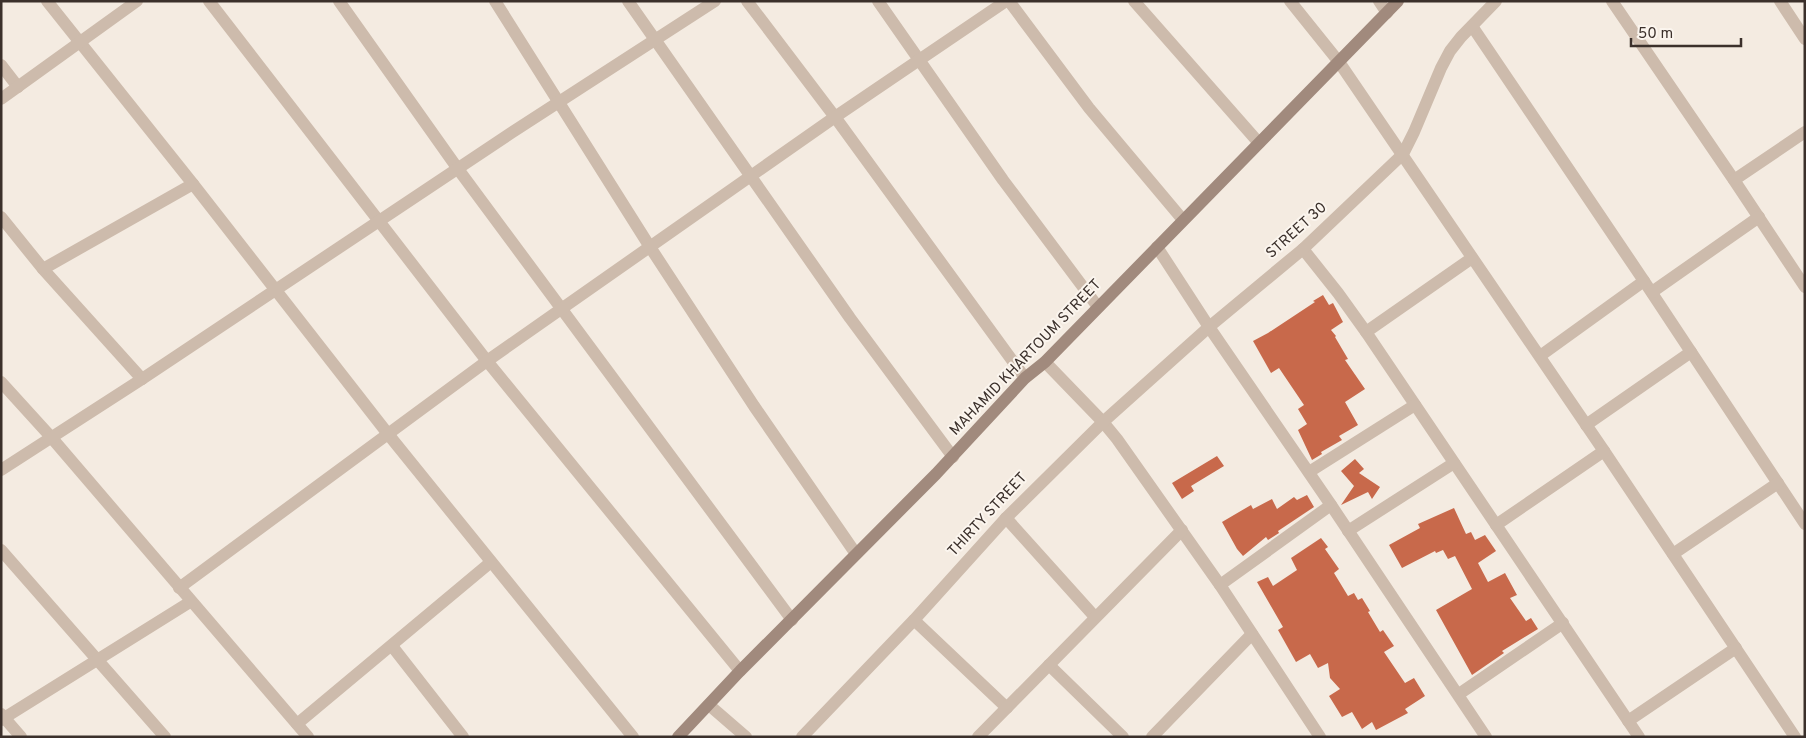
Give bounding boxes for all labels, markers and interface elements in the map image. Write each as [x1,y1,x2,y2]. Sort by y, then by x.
scale bar [1631,15,1741,47]
text: 50 m [1638,25,1673,44]
street label: STREET 30 [1263,199,1331,263]
street label: MAHAMID KHARTOUM STREET [946,276,1106,440]
street label: THIRTY STREET [944,469,1032,561]

